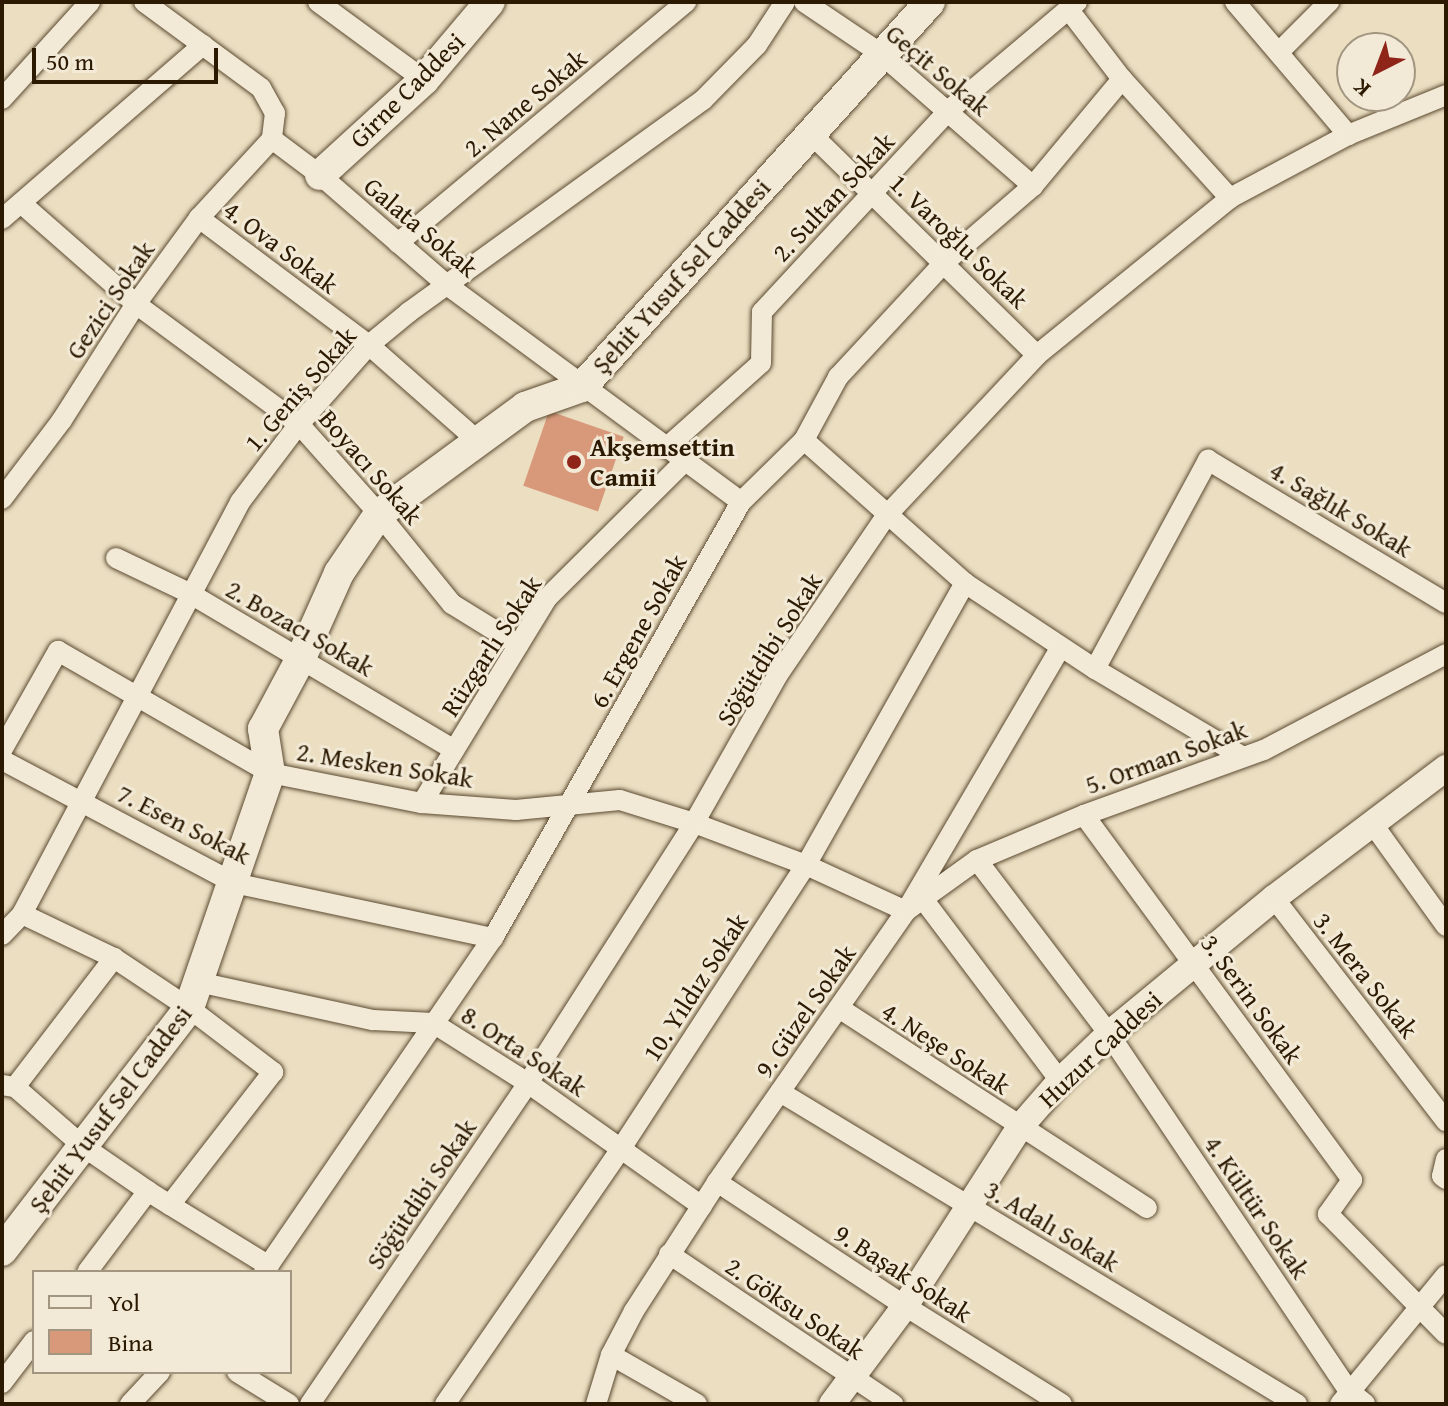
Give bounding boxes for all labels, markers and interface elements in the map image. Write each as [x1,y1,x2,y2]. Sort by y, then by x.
street label: Geçit Sokak [880,18,996,122]
street label: Girne Caddesi [343,26,471,154]
scale bar [36,32,222,82]
north arrow [1336,32,1416,112]
street label: 2. Nane Sokak [457,43,593,163]
text: 50 m [46,44,94,79]
text: K [1345,72,1377,105]
street label: 2. Sultan Sokak [765,126,901,268]
street label: 1. Varoğlu Sokak [883,167,1035,315]
street label: Galata Sokak [358,170,484,284]
street label: Şehit Yusuf Sel Caddesi [585,172,777,380]
street label: 4. Ova Sokak [218,194,344,300]
street label: Gezici Sokak [59,235,161,365]
street label: 1. Geniş Sokak [237,320,363,458]
street label: Boyacı Sokak [313,403,429,531]
place label: Akşemsettin Camii [590,431,735,492]
marker: Akşemsettin Camii [565,453,583,471]
street label: 4. Sağlık Sokak [1264,454,1418,564]
street label: 6. Ergene Sokak [583,549,693,713]
street label: Söğütdibi Sokak [710,567,828,731]
street label: Rüzgarlı Sokak [434,570,548,722]
street label: 2. Bozacı Sokak [221,573,379,683]
street label: 5. Orman Sokak [1081,713,1251,801]
street label: 2. Mesken Sokak [295,736,475,794]
street label: 7. Esen Sokak [112,777,256,871]
street label: 3. Mera Sokak [1307,906,1425,1044]
street label: 10. Yıldız Sokak [636,907,754,1067]
street label: 3. Serin Sokak [1195,928,1309,1070]
street label: 9. Güzel Sokak [748,938,862,1084]
street label: Huzur Caddesi [1032,984,1168,1114]
street label: 4. Neşe Sokak [876,995,1016,1101]
street label: Şehit Yusuf Sel Caddesi [22,999,198,1219]
street label: 8. Orta Sokak [456,999,592,1103]
street label: Söğütdibi Sokak [359,1113,483,1275]
street label: 4. Kültür Sokak [1198,1130,1316,1284]
street label: 3. Adalı Sokak [979,1174,1125,1278]
street label: 9. Başak Sokak [828,1217,978,1329]
street label: 2. Göksu Sokak [719,1250,871,1366]
legend [32,1270,292,1374]
text: Yol [108,1285,140,1320]
text: Bina [108,1325,153,1360]

